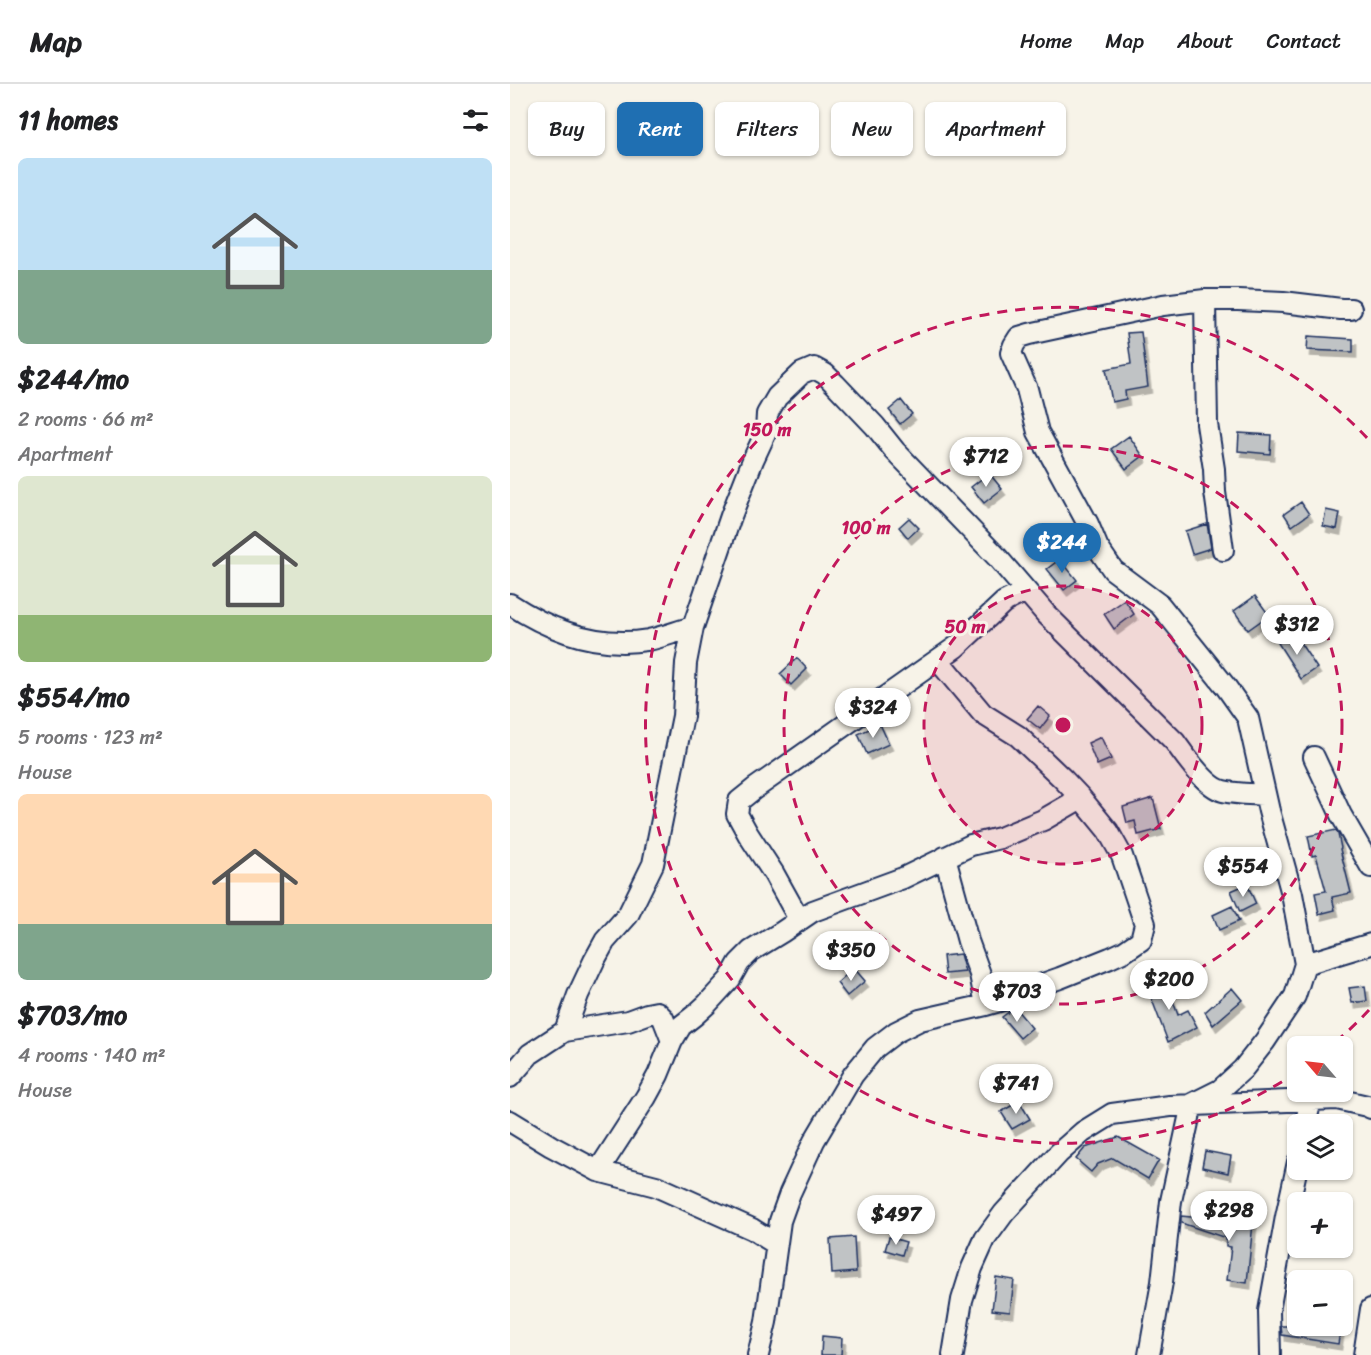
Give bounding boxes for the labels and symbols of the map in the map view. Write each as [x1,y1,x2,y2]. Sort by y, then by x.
text: 150 m [743,414,791,446]
pin: $712 [950,437,1022,488]
text: 100 m [842,512,891,544]
pin: $244 [1026,523,1098,574]
pin: $312 [1261,605,1333,656]
text: 50 m [945,611,986,643]
pin: $324 [837,688,909,739]
centre of rings [1053,715,1073,735]
pin: $554 [1207,847,1279,898]
pin: $350 [815,931,887,982]
pin: $200 [1133,960,1205,1011]
pin: $703 [981,972,1053,1023]
north arrow [1287,1036,1353,1102]
pin: $741 [980,1064,1052,1115]
pin: $298 [1193,1191,1265,1242]
pin: $497 [860,1195,932,1246]

